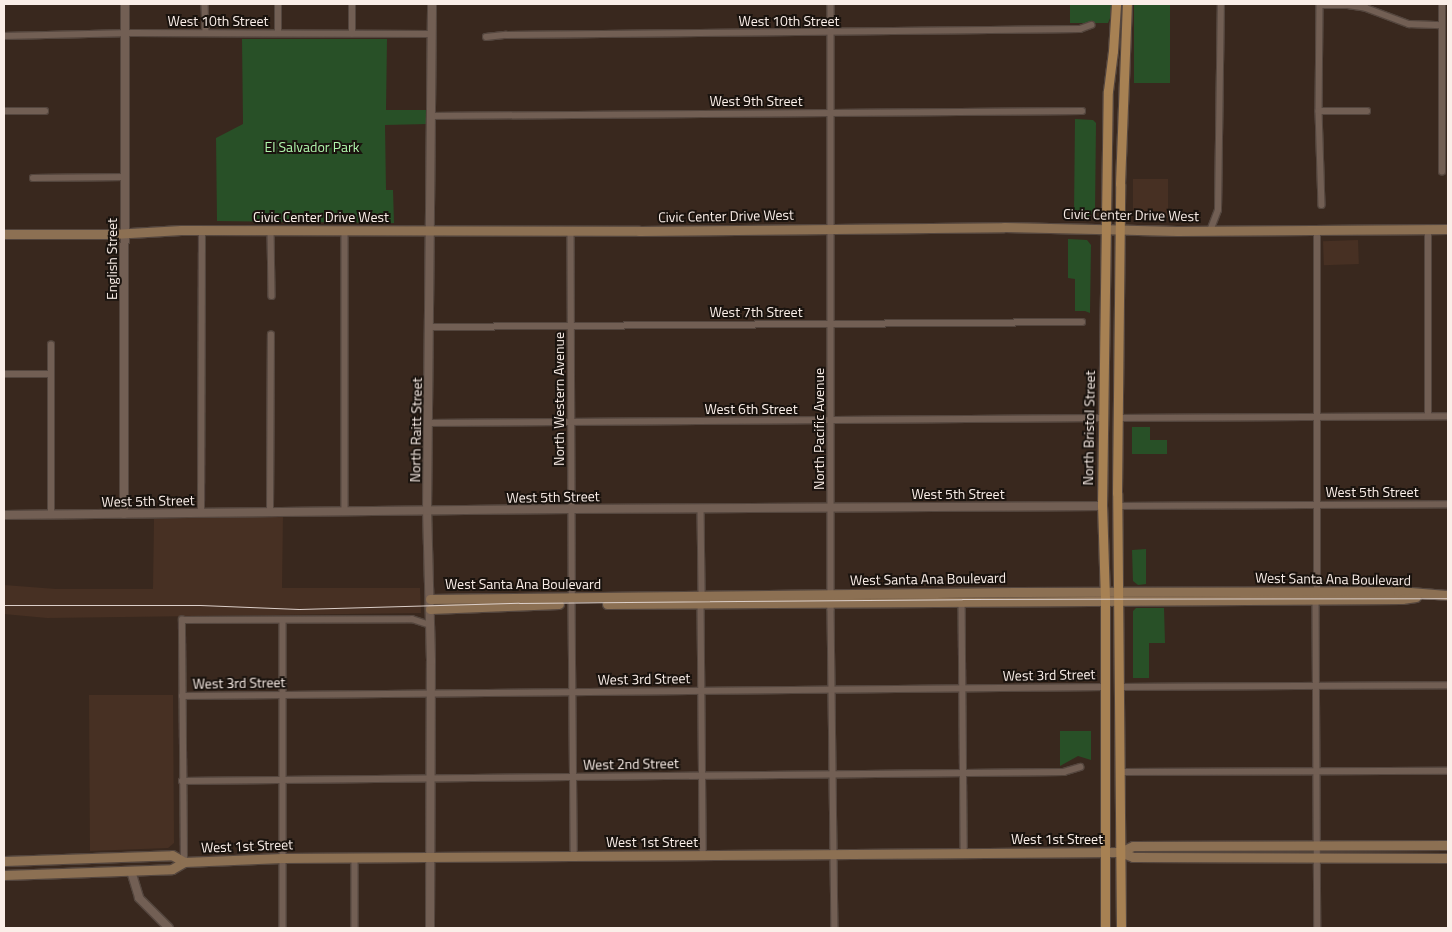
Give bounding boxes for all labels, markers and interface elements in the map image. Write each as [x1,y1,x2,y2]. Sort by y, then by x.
street label: West 10th Street [168,13,268,29]
street label: West 10th Street [739,13,839,29]
street label: West 9th Street [709,93,803,109]
park label: El Salvador Park [264,139,360,155]
street label: Civic Center Drive West [1063,205,1199,225]
street label: Civic Center Drive West [658,206,794,226]
street label: Civic Center Drive West [253,209,389,225]
street label: English Street [104,218,120,300]
street label: West 7th Street [709,304,803,320]
street label: North Western Avenue [551,332,567,466]
street label: North Pacific Avenue [811,368,827,490]
street label: North Bristol Street [1080,370,1098,486]
street label: North Raitt Street [407,377,425,483]
street label: West 6th Street [704,401,798,417]
street label: West 5th Street [1325,484,1419,500]
street label: West 5th Street [911,486,1005,502]
street label: West 5th Street [506,488,600,506]
street label: West 5th Street [101,492,195,510]
street label: West Santa Ana Boulevard [850,569,1006,589]
street label: West Santa Ana Boulevard [1255,569,1411,589]
street label: West Santa Ana Boulevard [445,576,601,592]
street label: West 3rd Street [1002,666,1096,684]
street label: West 3rd Street [597,670,691,688]
street label: West 3rd Street [192,674,286,692]
street label: West 2nd Street [583,755,679,773]
street label: West 1st Street [1011,831,1103,847]
street label: West 1st Street [606,834,698,850]
street label: West 1st Street [201,836,293,856]

